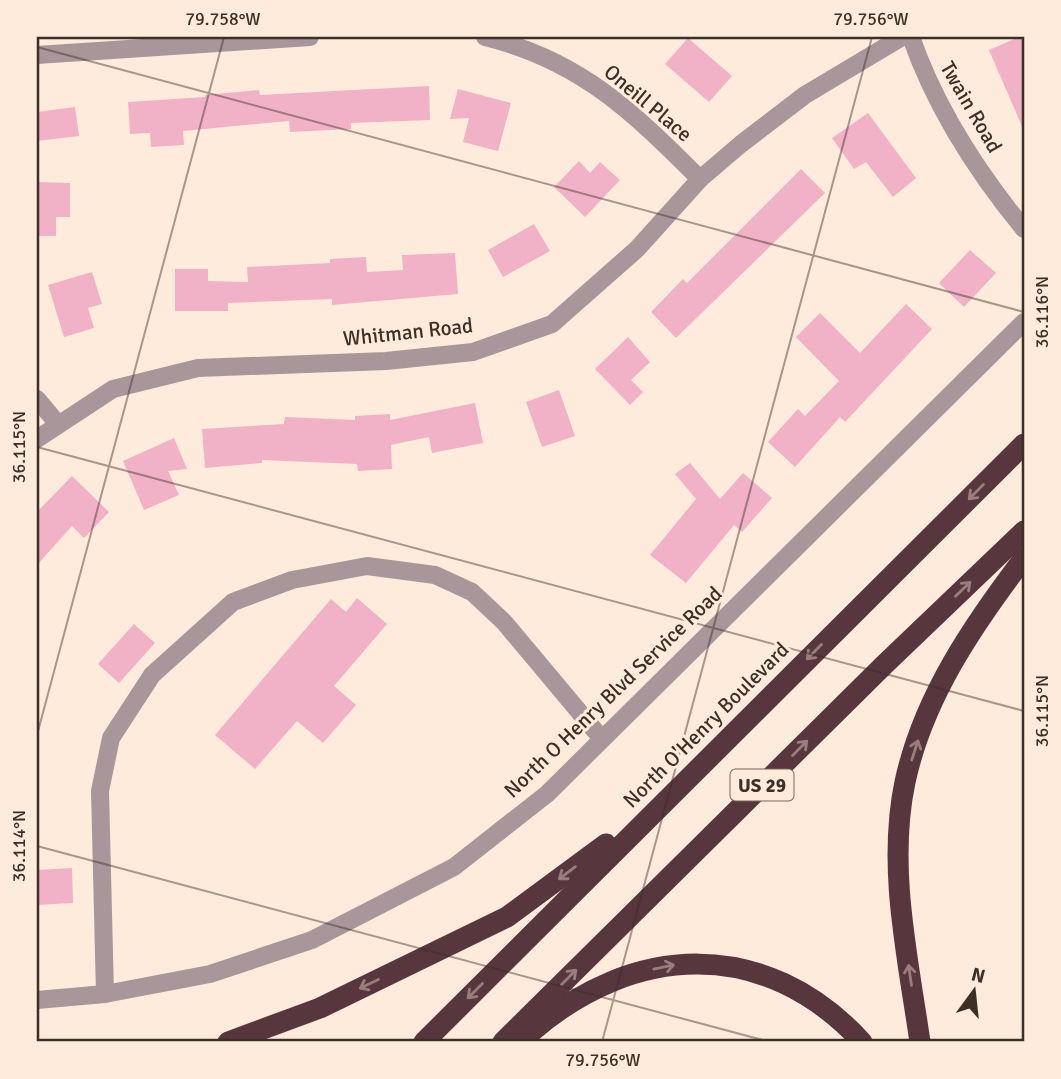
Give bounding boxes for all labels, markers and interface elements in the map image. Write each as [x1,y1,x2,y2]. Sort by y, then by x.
text: 79.758°W [185,8,261,30]
text: 79.756°W [833,8,909,30]
street label: Twain Road [934,57,1008,157]
street label: Oneill Place [599,59,697,147]
text: 36.116°N [1031,276,1053,348]
street label: Whitman Road [342,312,474,352]
text: 36.115°N [8,411,30,483]
one-way arrow [967,483,984,500]
one-way arrow [954,580,971,597]
street label: North O Henry Blvd Service Road [499,581,727,803]
street label: North O'Henry Boulevard [618,637,794,813]
one-way arrow [806,643,823,660]
text: 36.115°N [1031,675,1053,747]
one-way arrow [791,739,808,756]
one-way arrow [910,739,923,761]
road number: US 29 [730,770,794,800]
text: 36.114°N [8,810,30,882]
one-way arrow [558,866,577,880]
north arrow [939,956,1009,1026]
one-way arrow [652,959,675,973]
text: N [969,962,988,989]
one-way arrow [904,964,917,987]
one-way arrow [560,969,577,986]
one-way arrow [359,978,380,991]
one-way arrow [467,982,484,999]
text: 79.756°W [565,1049,641,1071]

